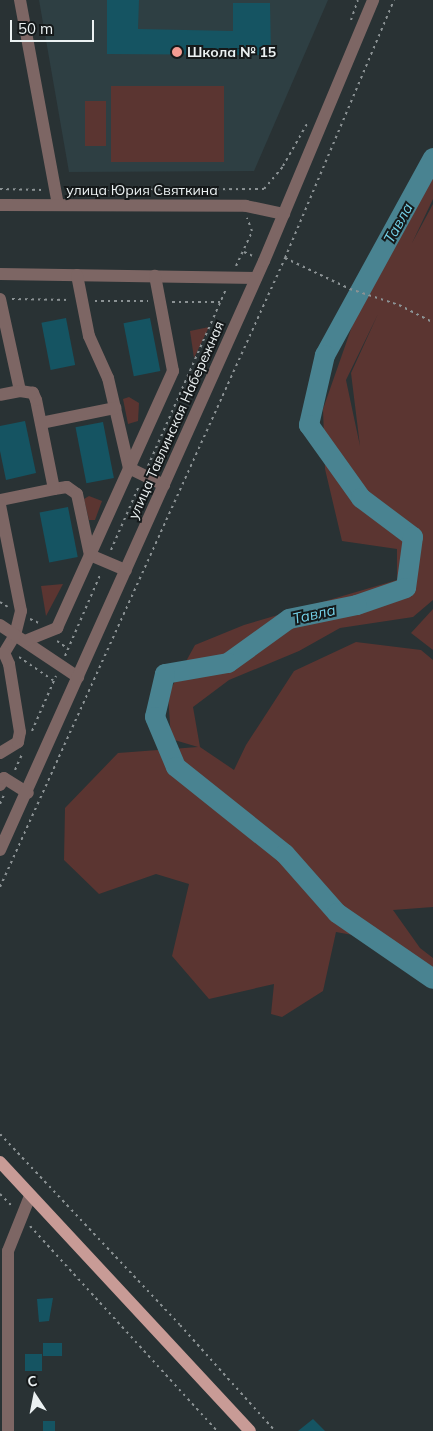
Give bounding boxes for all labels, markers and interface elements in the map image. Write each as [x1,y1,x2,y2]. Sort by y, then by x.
scale bar [12,10,96,42]
text: 50 m [18,19,53,38]
place label: Школа № 15 [187,44,276,60]
marker: Школа № 15 [171,46,183,58]
street label: улица Юрия Святкина [66,182,218,198]
water label: Тавла [380,200,416,246]
street label: улица Тавлинская Набережная [125,318,227,522]
water label: Тавла [291,600,337,628]
north arrow [10,1371,60,1421]
text: С [26,1372,39,1391]

